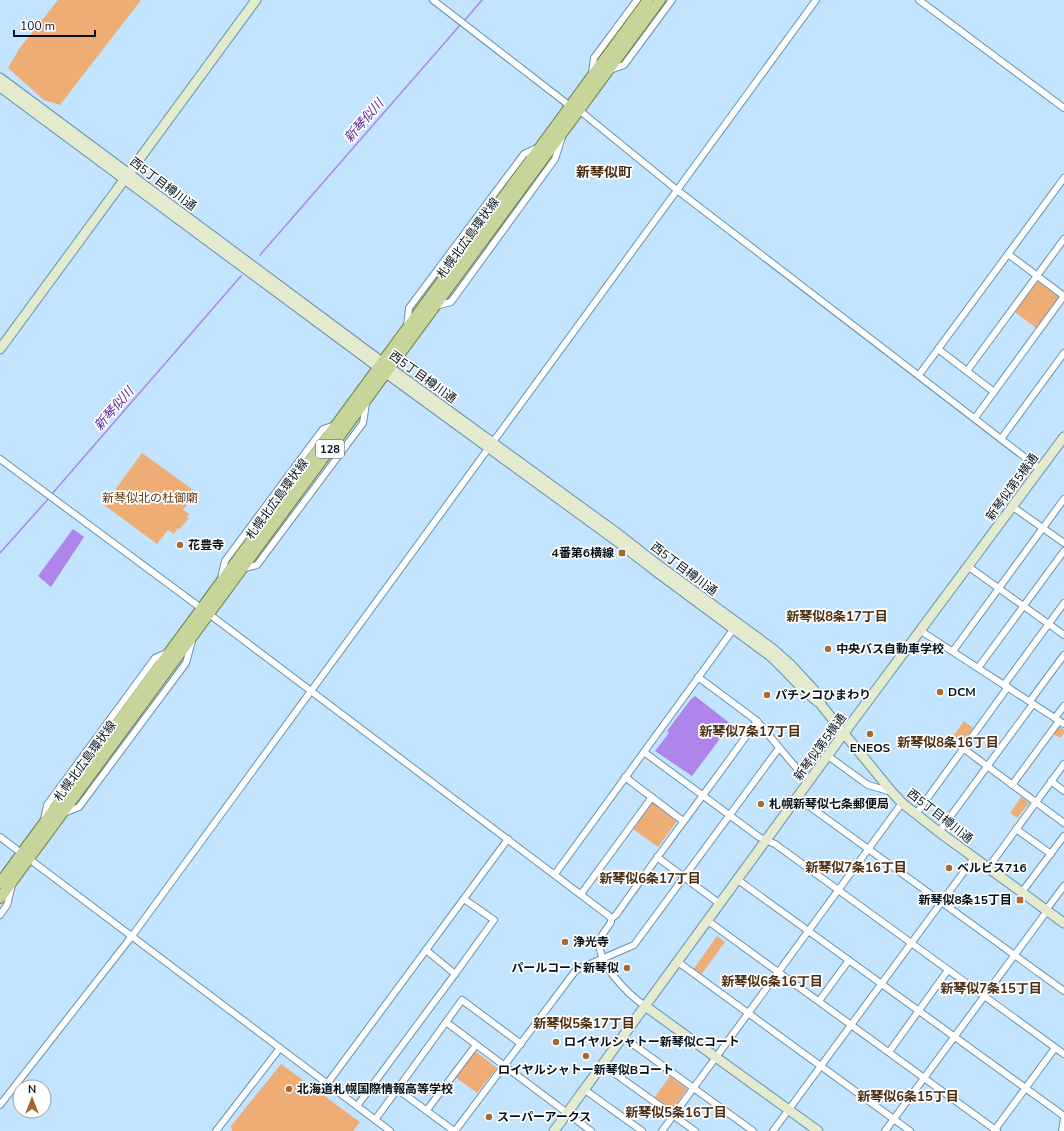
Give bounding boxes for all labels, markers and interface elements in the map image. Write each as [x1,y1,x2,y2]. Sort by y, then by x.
scale bar [14,12,95,38]
text: 100 m [20,18,55,34]
water label: 新琴似川 [340,94,389,147]
street label: 西5丁目樽川通 [127,154,199,214]
district label: 新琴似町 [576,163,632,182]
street label: 札幌北広島環状線 [433,194,503,282]
street label: 西5丁目樽川通 [386,347,460,407]
water label: 新琴似川 [90,382,139,435]
road number: 128 [316,440,344,458]
street label: 新琴似第5横通 [982,450,1042,524]
street label: 札幌北広島環状線 [242,455,312,543]
park label: 新琴似北の杜御廟 [102,490,198,506]
place label: 花豊寺 [188,537,224,553]
street label: 西5丁目樽川通 [648,539,720,599]
marker: 花豊寺 [175,540,185,550]
place label: 4番第6横線 [552,545,614,561]
marker: 4番第6横線 [617,548,627,558]
district label: 新琴似8条17丁目 [786,608,888,626]
place label: 中央バス自動車学校 [836,641,944,657]
marker: 中央バス自動車学校 [823,644,833,654]
place label: DCM [948,684,976,700]
place label: パチンコひまわり [775,687,871,703]
marker: DCM [935,687,945,697]
marker: パチンコひまわり [762,690,772,700]
street label: 新琴似第5横通 [790,710,850,784]
street label: 札幌北広島環状線 [50,717,120,805]
district label: 新琴似7条17丁目 [699,723,801,741]
marker: ENEOS [865,729,875,739]
district label: 新琴似8条16丁目 [897,734,999,752]
place label: ENEOS [850,740,891,756]
street label: 西5丁目樽川通 [904,785,976,847]
place label: 札幌新琴似七条郵便局 [769,796,889,812]
marker: 札幌新琴似七条郵便局 [756,799,766,809]
district label: 新琴似7条16丁目 [805,859,907,877]
place label: ベルビス716 [957,860,1027,876]
marker: ベルビス716 [944,863,954,873]
district label: 新琴似6条17丁目 [599,870,701,888]
place label: 新琴似8条15丁目 [918,892,1012,908]
marker: 新琴似8条15丁目 [1015,895,1025,905]
place label: 浄光寺 [573,934,609,950]
marker: 浄光寺 [560,937,570,947]
place label: パールコート新琴似 [511,960,619,976]
marker: パールコート新琴似 [622,963,632,973]
district label: 新琴似6条16丁目 [721,973,823,991]
district label: 新琴似7条15丁目 [940,980,1042,998]
district label: 新琴似5条17丁目 [533,1015,635,1033]
place label: ロイヤルシャトー新琴似Cコート [564,1034,740,1050]
marker: ロイヤルシャトー新琴似Cコート [551,1037,561,1047]
marker: ロイヤルシャトー新琴似Bコート [581,1051,591,1061]
place label: ロイヤルシャトー新琴似Bコート [498,1062,674,1078]
north arrow [12,1079,52,1119]
place label: 北海道札幌国際情報高等学校 [297,1081,453,1097]
text: N [28,1082,36,1097]
marker: 北海道札幌国際情報高等学校 [284,1084,294,1094]
district label: 新琴似6条15丁目 [857,1088,959,1106]
district label: 新琴似5条16丁目 [625,1104,727,1122]
place label: スーパーアークス [497,1109,591,1125]
marker: スーパーアークス [484,1112,494,1122]

